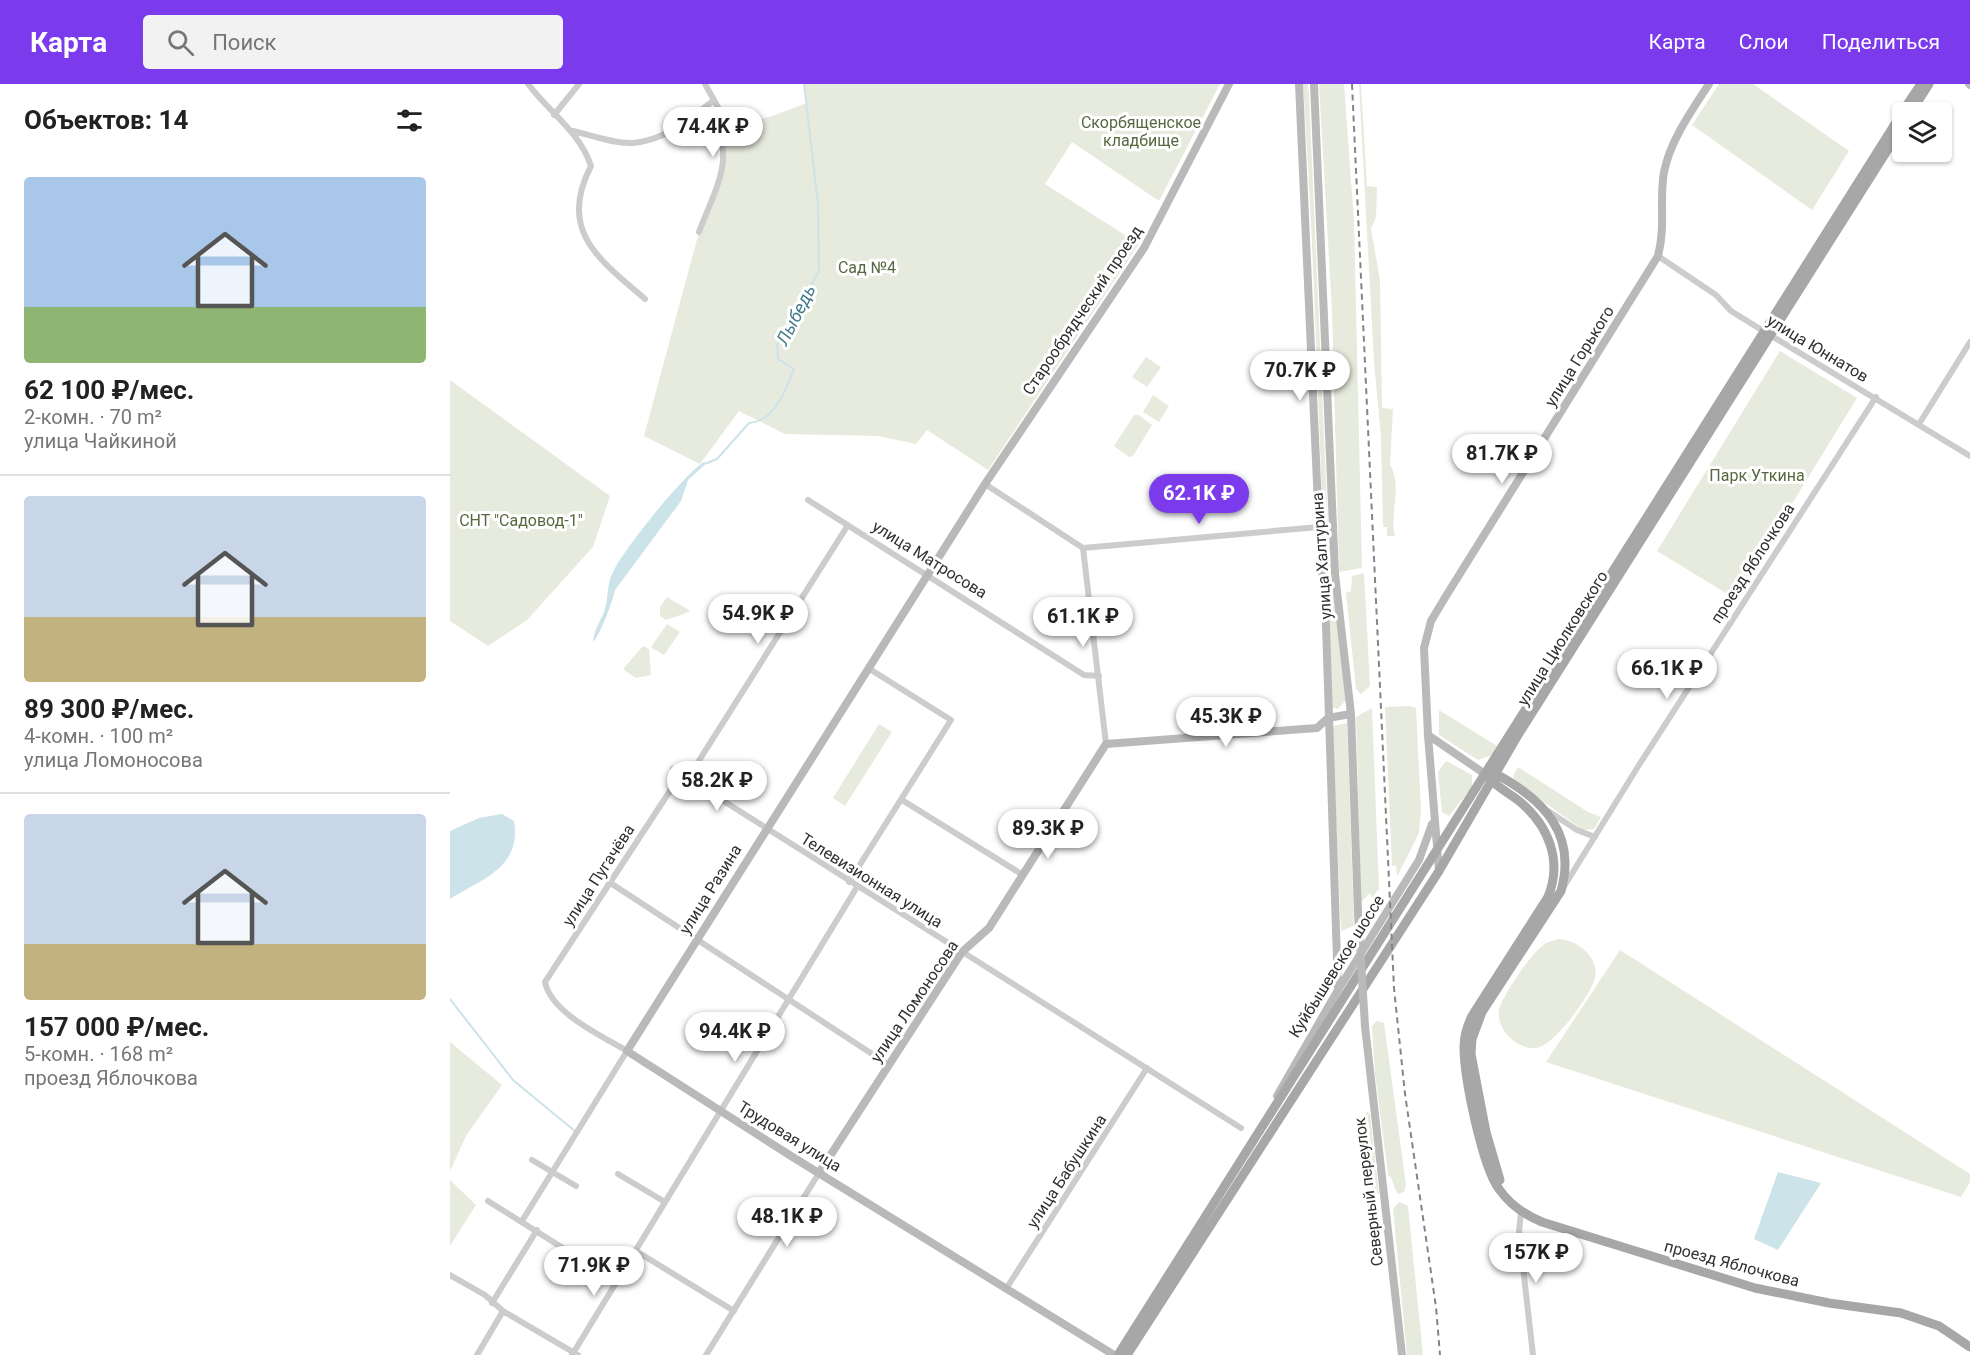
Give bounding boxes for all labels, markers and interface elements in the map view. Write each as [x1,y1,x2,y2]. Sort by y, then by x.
search box [143,15,563,69]
text: Карта [30,26,107,59]
icon: search [164,26,197,59]
text: Поиск [212,30,277,55]
text: Карта [1649,30,1706,54]
text: Слои [1739,30,1789,54]
text: Поделиться [1822,30,1940,54]
map controls [1892,102,1952,162]
button: layers [1892,102,1952,162]
icon: filters [393,104,426,137]
text: Объектов: 14 [24,105,188,135]
pin: 74.4K ₽ [658,107,768,158]
park label: Скорбященское кладбище [1081,113,1201,150]
text: 74.4K ₽ [677,114,749,138]
icon: home [171,216,279,324]
street label: Старообрядческий проезд [1019,222,1146,399]
park label: Сад №4 [838,258,896,277]
water label: Лыбедь [771,281,820,349]
street label: улица Горького [1541,302,1618,410]
street label: улица Юннатов [1764,311,1872,386]
pin: 70.7K ₽ [1245,351,1355,402]
text: 70.7K ₽ [1264,358,1336,382]
text: 62 100 ₽/мес. [24,375,194,405]
text: 2-комн. · 70 m² [24,405,162,429]
text: улица Чайкиной [24,429,177,453]
pin: 81.7K ₽ [1447,434,1557,485]
text: 81.7K ₽ [1466,441,1538,465]
park label: Парк Уткина [1709,466,1805,485]
pin: 62.1K ₽ [1144,474,1254,525]
text: 62.1K ₽ [1163,481,1235,505]
street label: улица Халтурина [1308,492,1335,620]
street label: проезд Яблочкова [1707,500,1798,627]
park label: СНТ "Садовод-1" [459,511,583,530]
street label: улица Матросова [869,517,991,602]
icon: home [171,535,279,643]
street label: улица Циолковского [1513,567,1612,709]
pin: 54.9K ₽ [703,594,813,645]
pin: 61.1K ₽ [1028,597,1138,648]
text: 54.9K ₽ [722,601,794,625]
text: 61.1K ₽ [1047,604,1119,628]
pin: 66.1K ₽ [1612,649,1722,700]
text: 66.1K ₽ [1631,656,1703,680]
text: 89 300 ₽/мес. [24,694,194,724]
pin: 45.3K ₽ [1171,697,1281,748]
text: 45.3K ₽ [1190,704,1262,728]
text: 4-комн. · 100 m² [24,724,173,748]
text: улица Ломоносова [24,748,203,772]
pin: 58.2K ₽ [662,761,772,812]
text: 58.2K ₽ [681,768,753,792]
pin: 89.3K ₽ [993,809,1103,860]
text: 89.3K ₽ [1012,816,1084,840]
street label: улица Пугачёва [558,821,638,930]
street label: Телевизионная улица [797,829,946,932]
street label: улица Разина [675,841,745,938]
icon: home [171,853,279,961]
street label: Куйбышевское шоссе [1285,892,1388,1041]
street label: улица Ломоносова [867,937,962,1066]
text: 157 000 ₽/мес. [24,1012,209,1042]
pin: 94.4K ₽ [680,1012,790,1063]
text: 94.4K ₽ [699,1019,771,1043]
text: 5-комн. · 168 m² [24,1042,173,1066]
text: проезд Яблочкова [24,1066,198,1090]
street label: Трудовая улица [735,1097,845,1176]
street label: улица Бабушкина [1023,1111,1110,1232]
street label: Северный переулок [1350,1116,1387,1267]
pin: 48.1K ₽ [732,1197,842,1248]
text: 48.1K ₽ [751,1204,823,1228]
pin: 157K ₽ [1487,1233,1585,1284]
street label: проезд Яблочкова [1662,1236,1802,1291]
text: 157K ₽ [1503,1240,1569,1264]
pin: 71.9K ₽ [539,1246,649,1297]
text: 71.9K ₽ [558,1253,630,1277]

